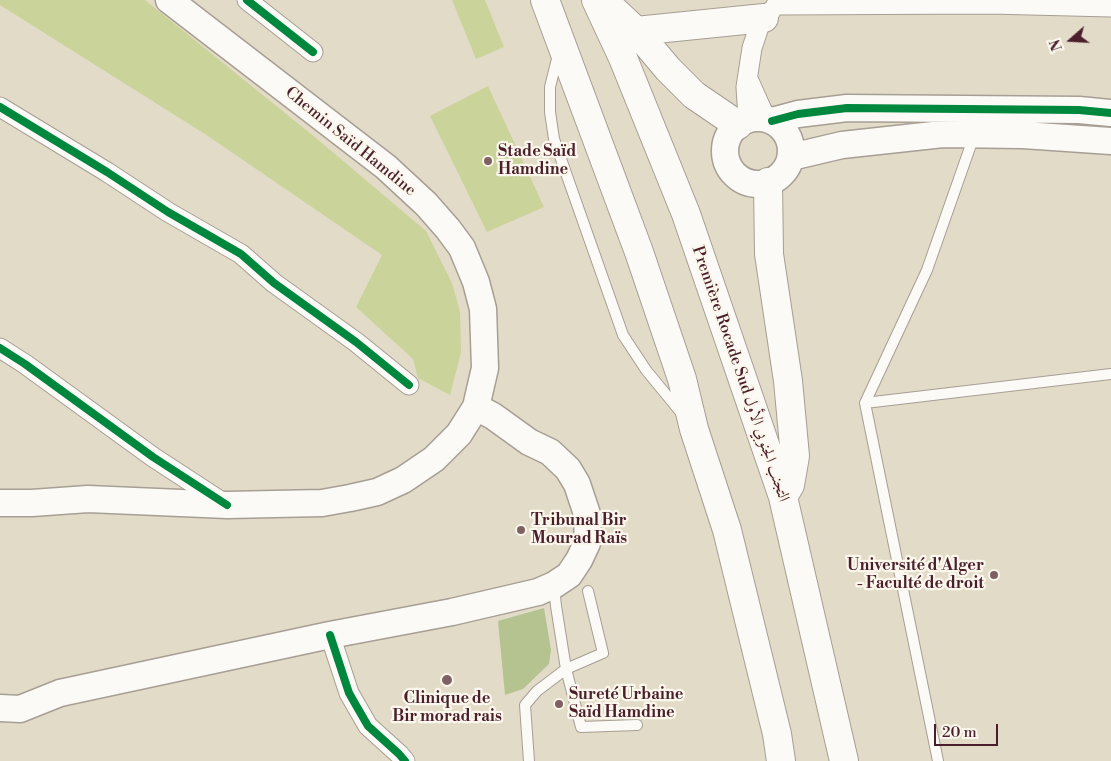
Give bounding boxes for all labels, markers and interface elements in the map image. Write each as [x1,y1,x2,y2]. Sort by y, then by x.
north arrow [1046,15,1096,65]
text: N [1047,37,1067,53]
street label: Chemin Saïd Hamdine [281,83,419,201]
place label: Stade Saïd Hamdine [498,142,576,180]
marker: Stade Saïd Hamdine [482,155,494,167]
street label: Première Rocade Sud التجنب الجنوبي الأول [687,244,793,504]
place label: Tribunal Bir Mourad Raïs [531,511,627,549]
marker: Tribunal Bir Mourad Raïs [515,524,527,536]
place label: Université d'Alger - Faculté de droit [847,556,984,594]
marker: Université d'Alger - Faculté de droit [988,569,1000,581]
marker: Clinique de Bir morad rais [440,673,454,687]
place label: Sureté Urbaine Saïd Hamdine [569,685,683,723]
place label: Clinique de Bir morad rais [392,689,502,727]
marker: Sureté Urbaine Saïd Hamdine [553,698,565,710]
scale bar [936,714,1000,746]
text: 20 m [942,723,977,742]

